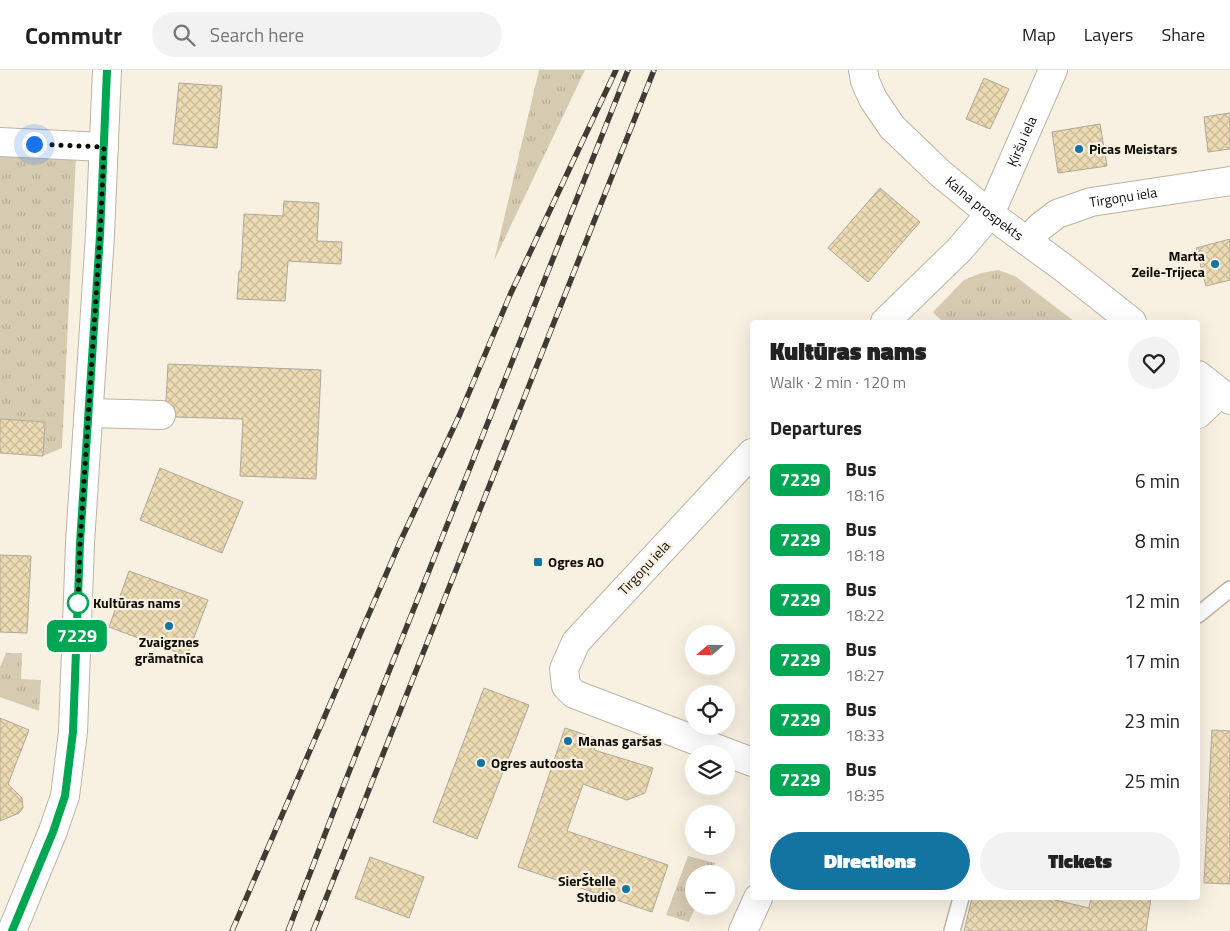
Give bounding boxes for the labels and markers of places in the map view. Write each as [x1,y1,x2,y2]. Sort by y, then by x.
place label: Picas Meistars [1089,138,1178,159]
marker: Picas Meistars [1073,143,1085,155]
place label: Marta Zeile-Trijeca [1131,245,1205,282]
marker: Marta Zeile-Trijeca [1209,258,1221,270]
place label: Ogres AO [548,551,604,572]
marker: Ogres AO [532,556,544,568]
marker: Kultūras nams [67,592,89,614]
place label: Kultūras nams [93,592,181,613]
marker: Zvaigznes grāmatnīca [163,620,175,632]
place label: Zvaigznes grāmatnīca [135,631,203,668]
place label: Manas garšas [578,730,662,751]
marker: Manas garšas [562,735,574,747]
place label: Ogres autoosta [491,752,583,773]
marker: Ogres autoosta [475,757,487,769]
place label: SierŠtelle Studio [558,870,616,907]
marker: SierŠtelle Studio [620,883,632,895]

